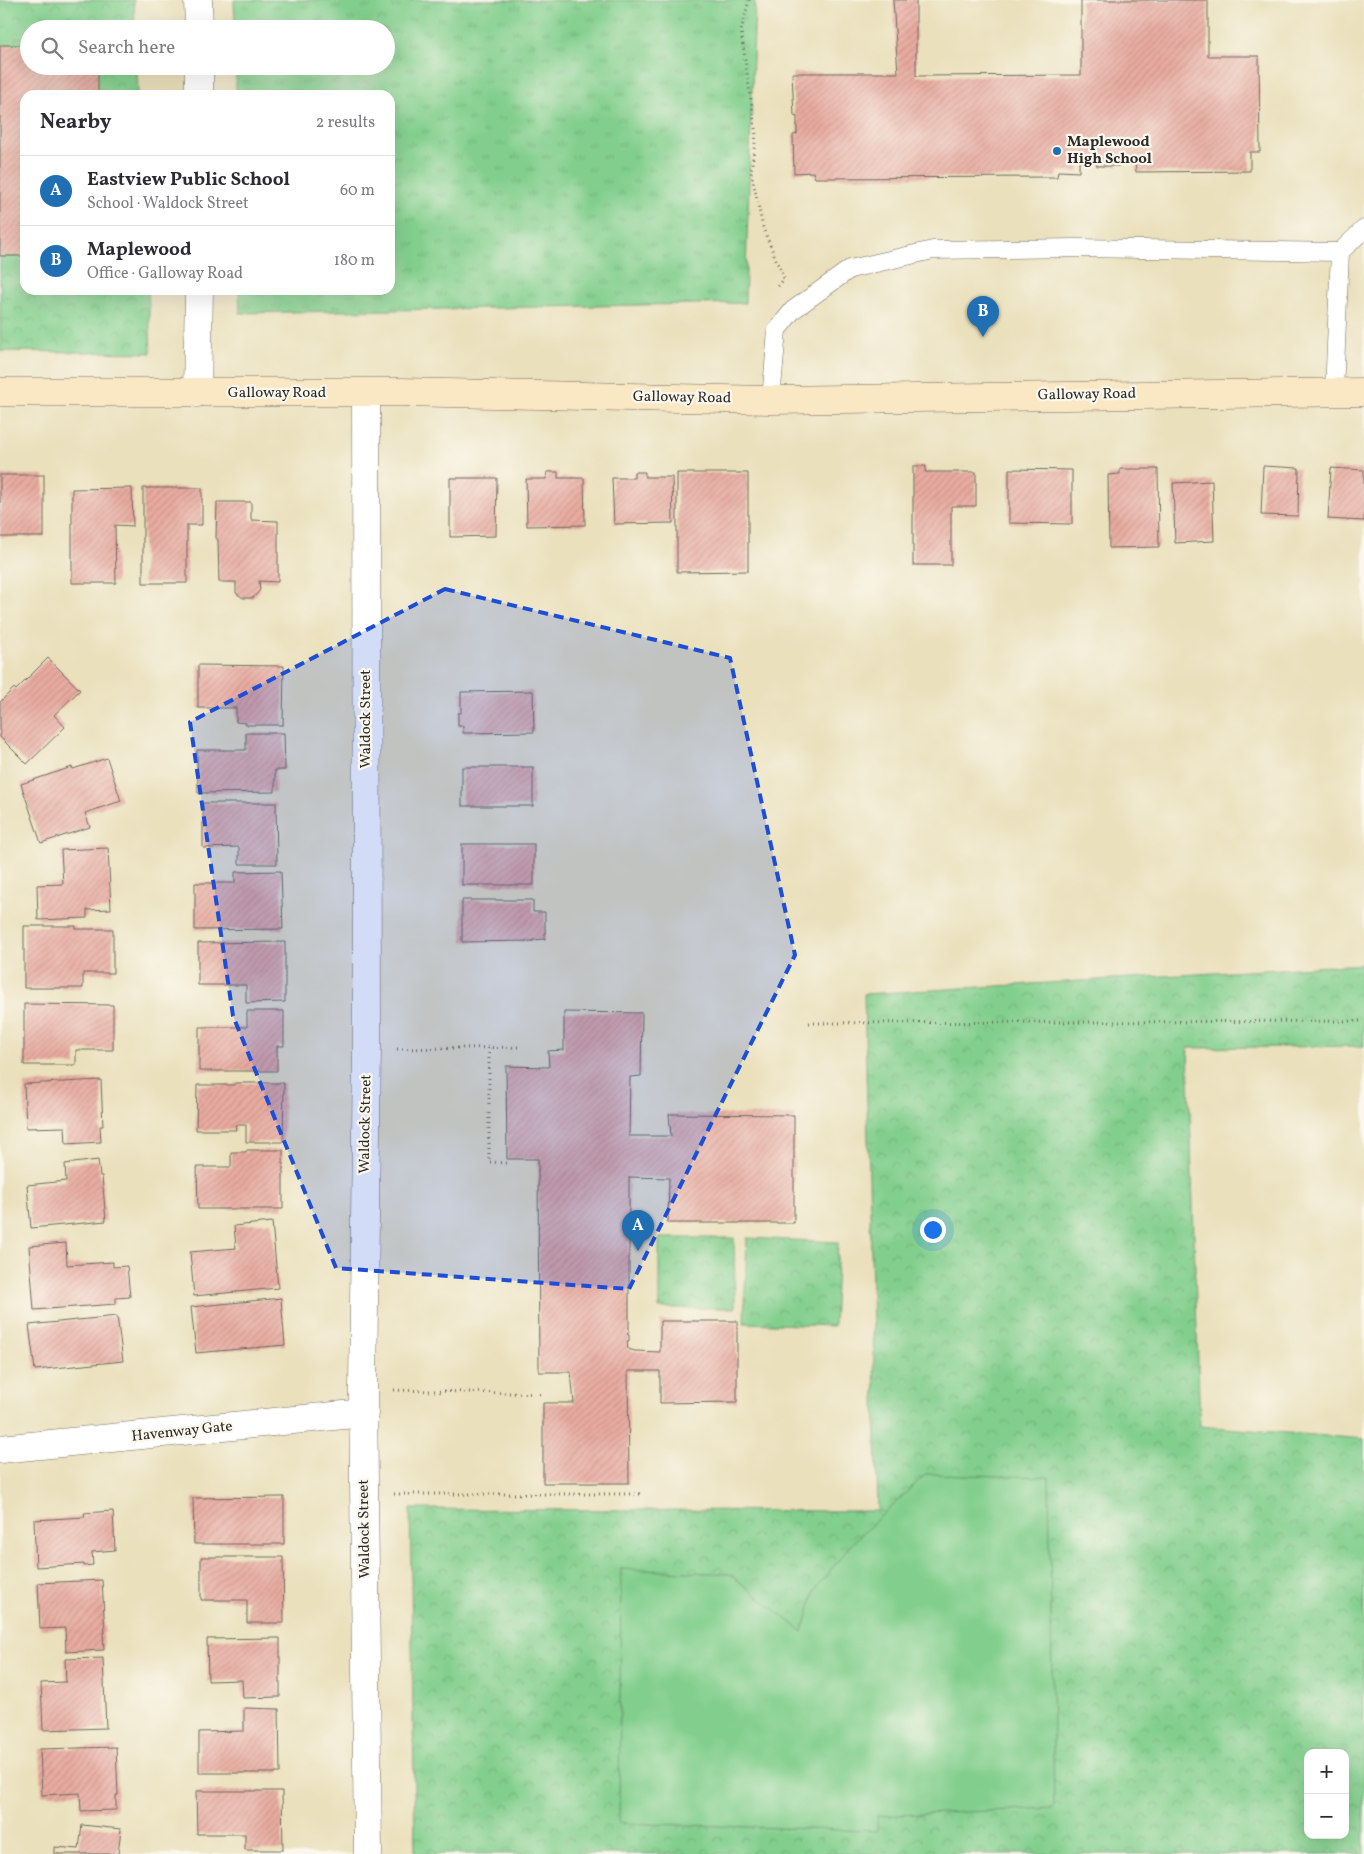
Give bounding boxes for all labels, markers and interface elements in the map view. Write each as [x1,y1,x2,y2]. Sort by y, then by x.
search box [20,20,395,75]
icon: search [38,34,66,62]
text: Search here [78,35,175,61]
text: Nearby [40,108,111,137]
text: 2 results [316,112,375,134]
place label: Maplewood High School [1067,132,1152,170]
marker: Maplewood High School [1051,145,1063,157]
text: Eastview Public School [87,167,290,193]
text: A [50,180,62,202]
text: 60 m [340,180,375,202]
text: School · Waldock Street [87,193,249,215]
text: Maplewood [87,237,192,263]
text: B [51,250,61,272]
text: 180 m [334,250,375,272]
text: Office · Galloway Road [87,263,243,285]
pin: B [967,296,999,337]
street label: Galloway Road [228,383,326,404]
street label: Galloway Road [1038,384,1136,406]
street label: Galloway Road [633,387,731,409]
street label: Waldock Street [356,669,377,769]
street label: Waldock Street [355,1074,377,1174]
pin: A [622,1210,654,1251]
your location [920,1217,946,1243]
street label: Havenway Gate [131,1416,233,1448]
street label: Waldock Street [354,1479,376,1579]
map controls [1304,1749,1349,1839]
button: + [1304,1749,1349,1794]
button: − [1304,1794,1349,1839]

